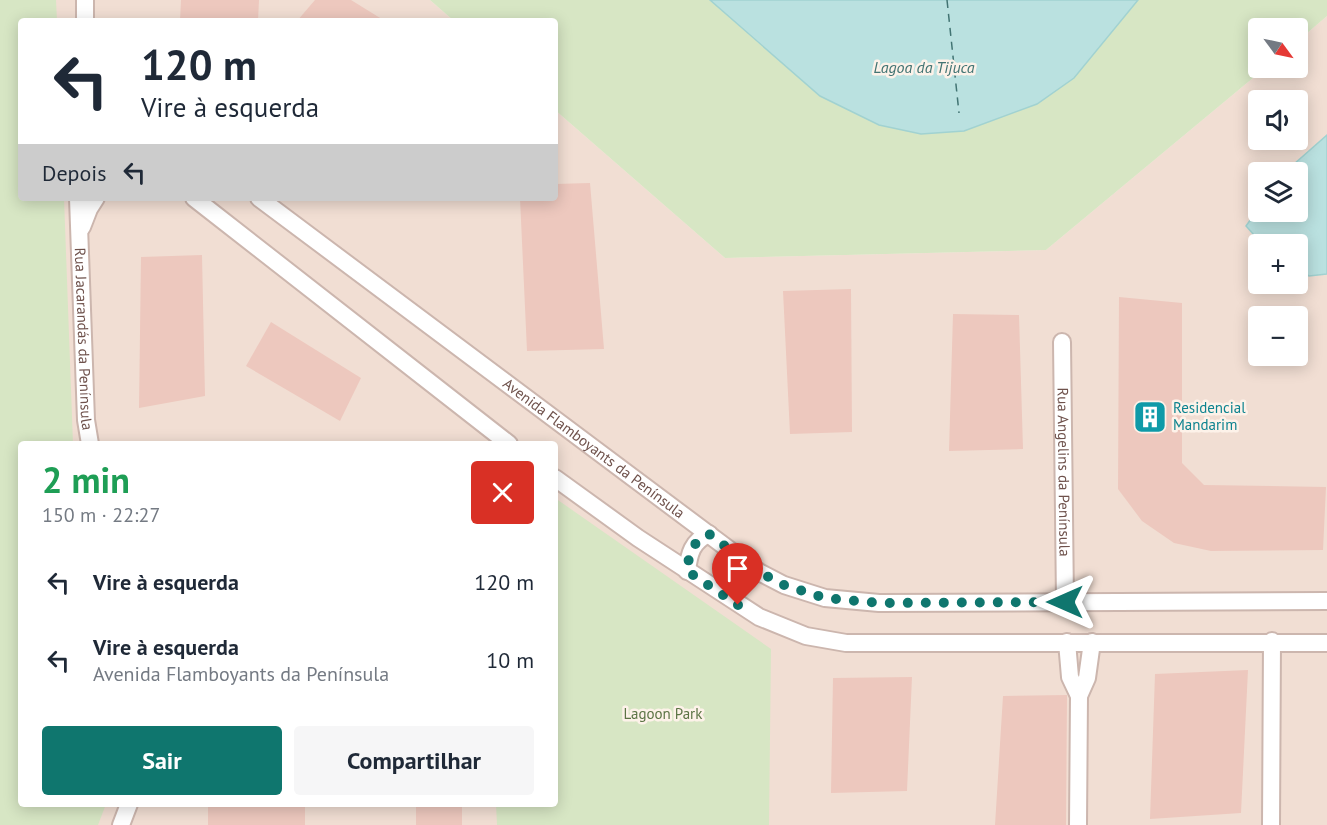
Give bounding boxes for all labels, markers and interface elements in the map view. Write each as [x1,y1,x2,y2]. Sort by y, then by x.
north arrow [1248,18,1308,78]
map controls [1248,18,1308,366]
text: 120 m [141,37,257,92]
icon: left [42,42,120,120]
water label: Lagoa da Tijuca [873,57,975,77]
text: Vire à esquerda [141,90,319,124]
button: sound [1248,90,1308,150]
icon: left [118,156,151,189]
text: Depois [42,159,106,187]
button: layers [1248,162,1308,222]
button: + [1248,234,1308,294]
street label: Rua Jacarandás da Península [71,247,98,432]
button: − [1248,306,1308,366]
street label: Avenida Flamboyants da Península [499,374,689,522]
street label: Rua Angelins da Península [1054,387,1074,557]
place label: Residencial Mandarim [1173,398,1246,434]
building icon: Residencial Mandarim [1132,399,1168,435]
text: 2 min [42,456,130,503]
button: close [471,461,534,524]
text: 150 m · 22:27 [42,502,160,528]
pin [712,543,763,605]
icon: arrive [721,552,754,585]
icon: left [42,566,75,599]
text: Vire à esquerda [93,568,239,596]
text: 120 m [474,568,534,596]
position arrow [1033,570,1097,634]
text: Vire à esquerda [93,633,239,661]
icon: left [42,644,75,677]
text: 10 m [486,646,534,674]
text: Avenida Flamboyants da Península [93,661,389,687]
park label: Lagoon Park [624,704,703,723]
button: Sair [42,726,282,795]
button: Compartilhar [294,726,534,795]

